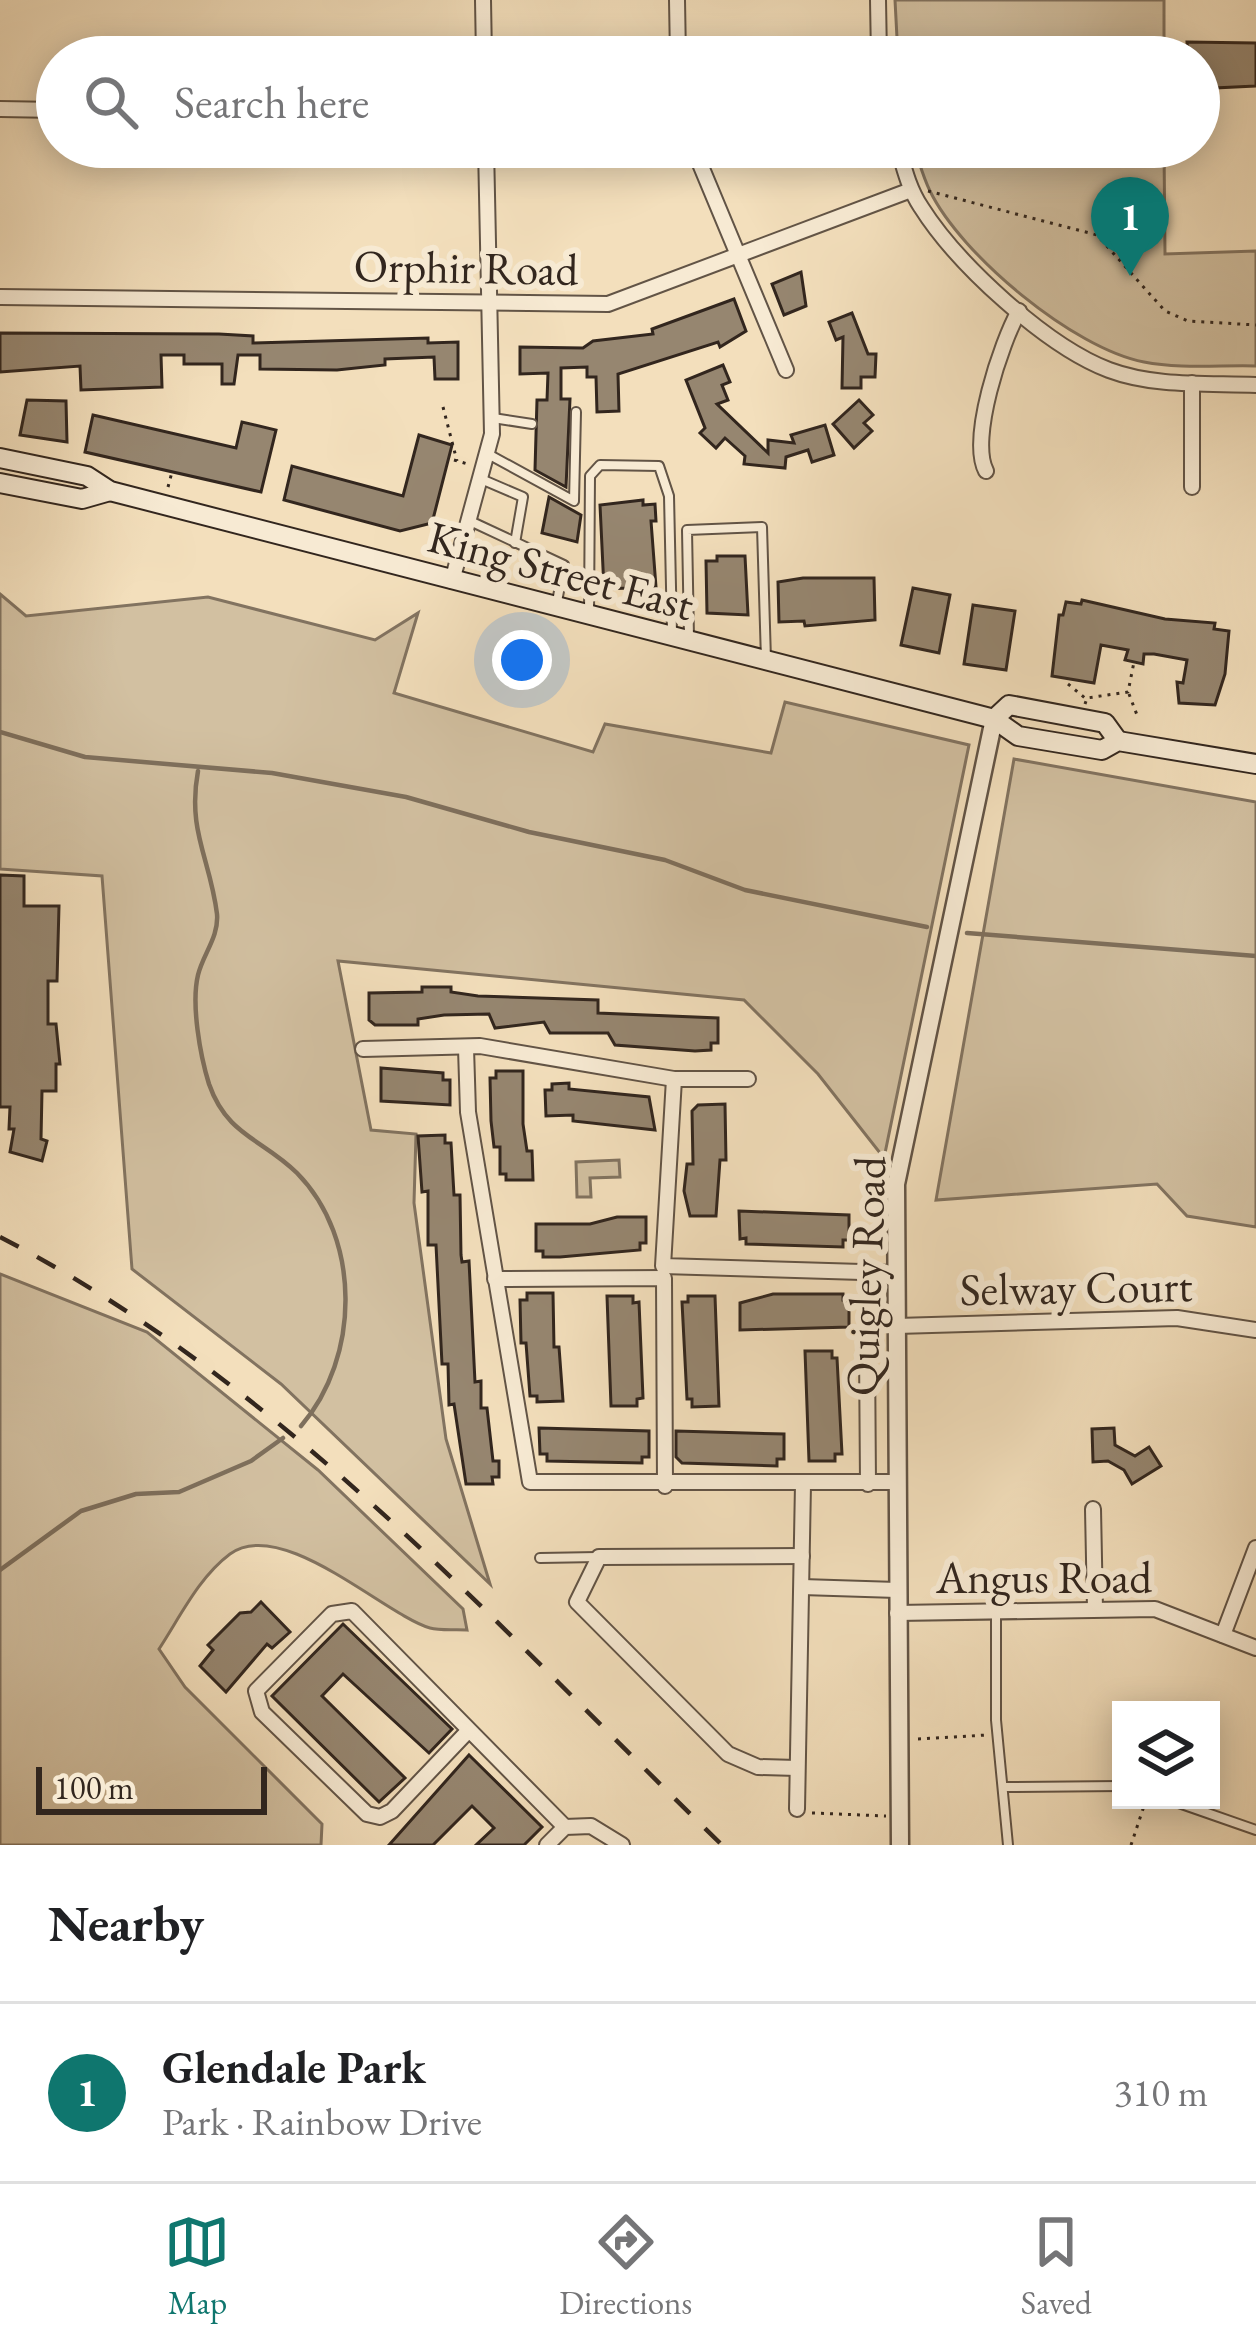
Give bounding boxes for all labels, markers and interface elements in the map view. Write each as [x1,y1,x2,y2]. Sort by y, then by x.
search box [36,36,1220,168]
icon: search [78,69,144,135]
text: Search here [174,73,369,131]
pin: 1 [1091,177,1169,276]
street label: Orphir Road [353,236,579,298]
street label: King Street East [422,507,700,633]
your location [492,630,552,690]
street label: Quigley Road [832,1155,898,1397]
street label: Selway Court [959,1256,1193,1318]
street label: Angus Road [935,1548,1152,1606]
map controls [1112,1701,1220,1809]
button: layers [1112,1701,1220,1809]
scale bar [36,1761,267,1814]
text: 100 m [54,1766,134,1809]
text: Nearby [48,1890,204,1956]
text: Glendale Park [162,2038,426,2096]
text: 1 [77,2067,97,2118]
text: 310 m [1114,2067,1208,2118]
text: Park · Rainbow Drive [162,2096,482,2147]
tab: Map [164,2209,230,2324]
tab: Directions [559,2209,692,2324]
tab: Saved [1021,2209,1092,2324]

